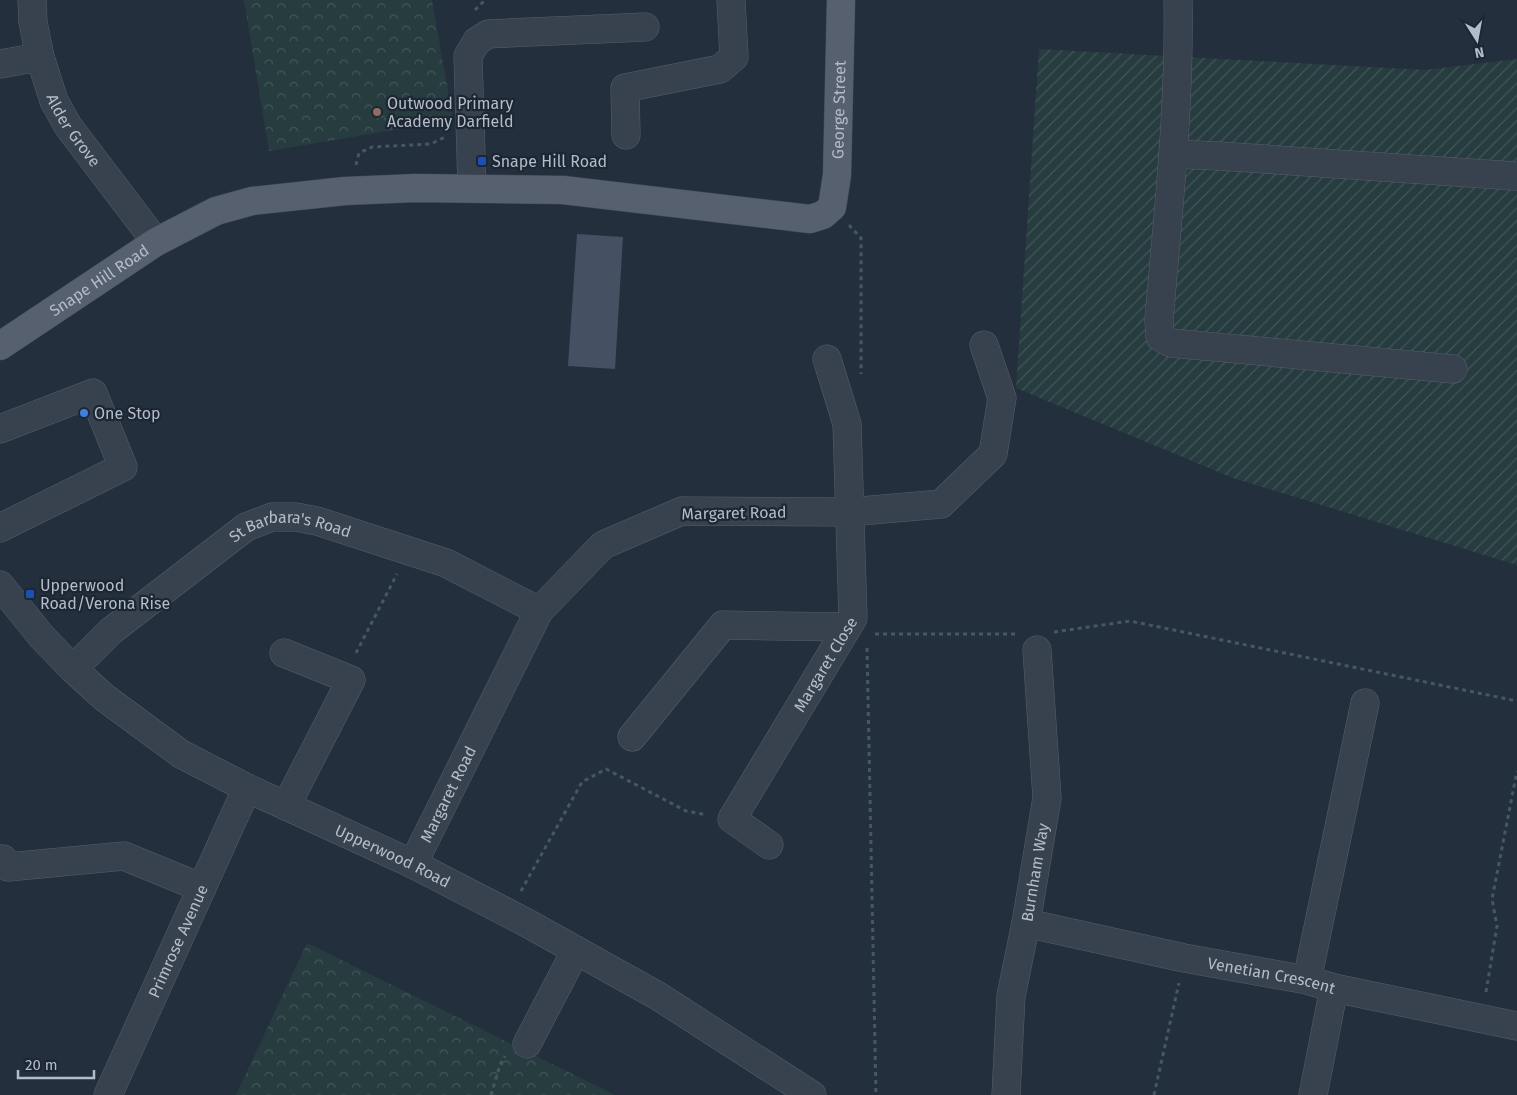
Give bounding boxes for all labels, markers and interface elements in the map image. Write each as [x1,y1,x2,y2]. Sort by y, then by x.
north arrow [1452,15,1502,65]
text: N [1473,43,1486,62]
street label: George Street [828,60,849,159]
street label: Alder Grove [43,91,105,170]
place label: Outwood Primary Academy Darfield [387,94,513,131]
marker: Outwood Primary Academy Darfield [371,106,383,118]
place label: Snape Hill Road [492,152,607,171]
marker: Snape Hill Road [476,155,488,167]
street label: Snape Hill Road [46,240,152,320]
place label: One Stop [94,404,161,423]
marker: One Stop [78,407,90,419]
street label: Margaret Road [681,503,787,523]
street label: St Barbara's Road [225,507,354,546]
place label: Upperwood Road/Verona Rise [40,576,170,613]
marker: Upperwood Road/Verona Rise [24,588,36,600]
street label: Margaret Close [789,613,861,715]
street label: Margaret Road [416,743,480,846]
street label: Upperwood Road [332,820,454,891]
street label: Burnham Way [1017,821,1052,923]
street label: Primrose Avenue [144,882,212,1001]
street label: Venetian Crescent [1206,953,1338,997]
scale bar [18,1048,94,1080]
text: 20 m [25,1056,58,1074]

